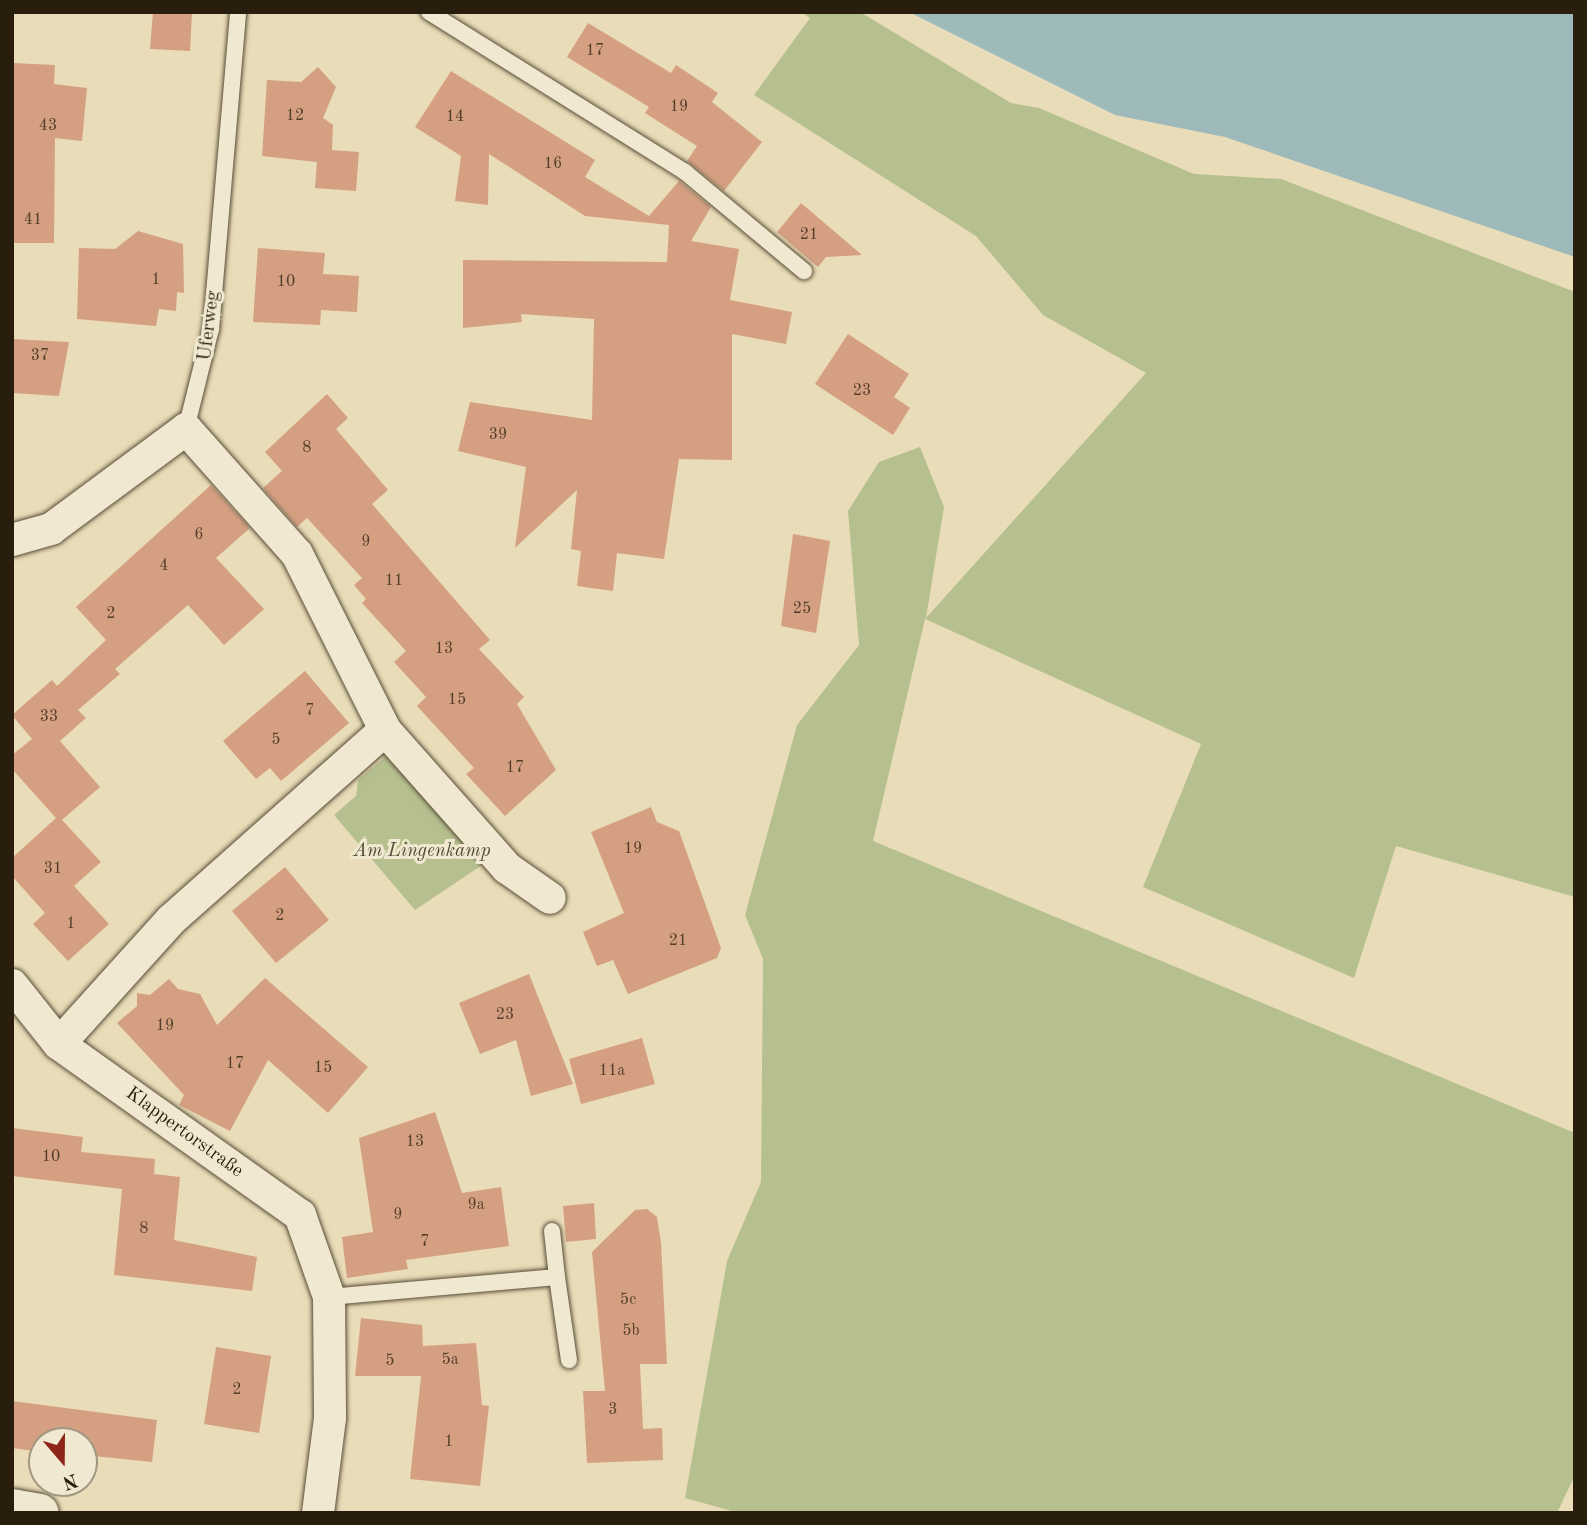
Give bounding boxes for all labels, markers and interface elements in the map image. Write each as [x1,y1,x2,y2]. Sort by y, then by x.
house number: 17 [586,41,604,61]
house number: 19 [670,97,688,117]
house number: 12 [286,106,304,126]
house number: 14 [446,107,464,127]
house number: 43 [39,116,57,136]
house number: 16 [544,154,562,174]
house number: 41 [24,210,42,230]
house number: 21 [800,225,818,245]
house number: 1 [151,270,161,290]
house number: 10 [277,272,295,292]
street label: Uferweg [194,290,226,362]
house number: 37 [31,346,49,366]
house number: 23 [853,381,871,401]
house number: 39 [489,425,507,445]
house number: 8 [302,438,312,458]
house number: 6 [194,525,204,545]
house number: 9 [361,532,371,552]
house number: 4 [159,556,169,576]
house number: 11 [385,571,403,591]
house number: 25 [793,599,811,619]
house number: 2 [106,604,116,624]
house number: 13 [435,639,453,659]
house number: 15 [448,690,466,710]
house number: 7 [305,701,315,721]
house number: 33 [40,707,58,727]
house number: 5 [271,730,281,750]
house number: 17 [506,758,524,778]
house number: 19 [624,839,642,859]
park label: Am Lingenkamp [353,841,491,863]
house number: 31 [44,859,62,879]
house number: 2 [275,906,285,926]
house number: 1 [66,914,76,934]
house number: 21 [669,931,687,951]
house number: 23 [496,1005,514,1025]
house number: 19 [156,1016,174,1036]
house number: 17 [226,1054,244,1074]
house number: 15 [314,1058,332,1078]
house number: 11a [599,1061,625,1081]
street label: Klappertorstraße [121,1083,247,1183]
house number: 13 [406,1132,424,1152]
house number: 10 [42,1147,60,1167]
house number: 9a [467,1195,485,1215]
house number: 9 [393,1205,403,1225]
house number: 8 [139,1219,149,1239]
house number: 7 [420,1232,430,1252]
house number: 5c [620,1290,636,1310]
house number: 5b [622,1321,640,1341]
house number: 5a [441,1350,459,1370]
house number: 5 [385,1351,395,1371]
house number: 2 [232,1380,242,1400]
house number: 3 [608,1400,618,1420]
north arrow [28,1427,98,1497]
house number: 1 [444,1432,454,1452]
text: N [60,1469,80,1492]

